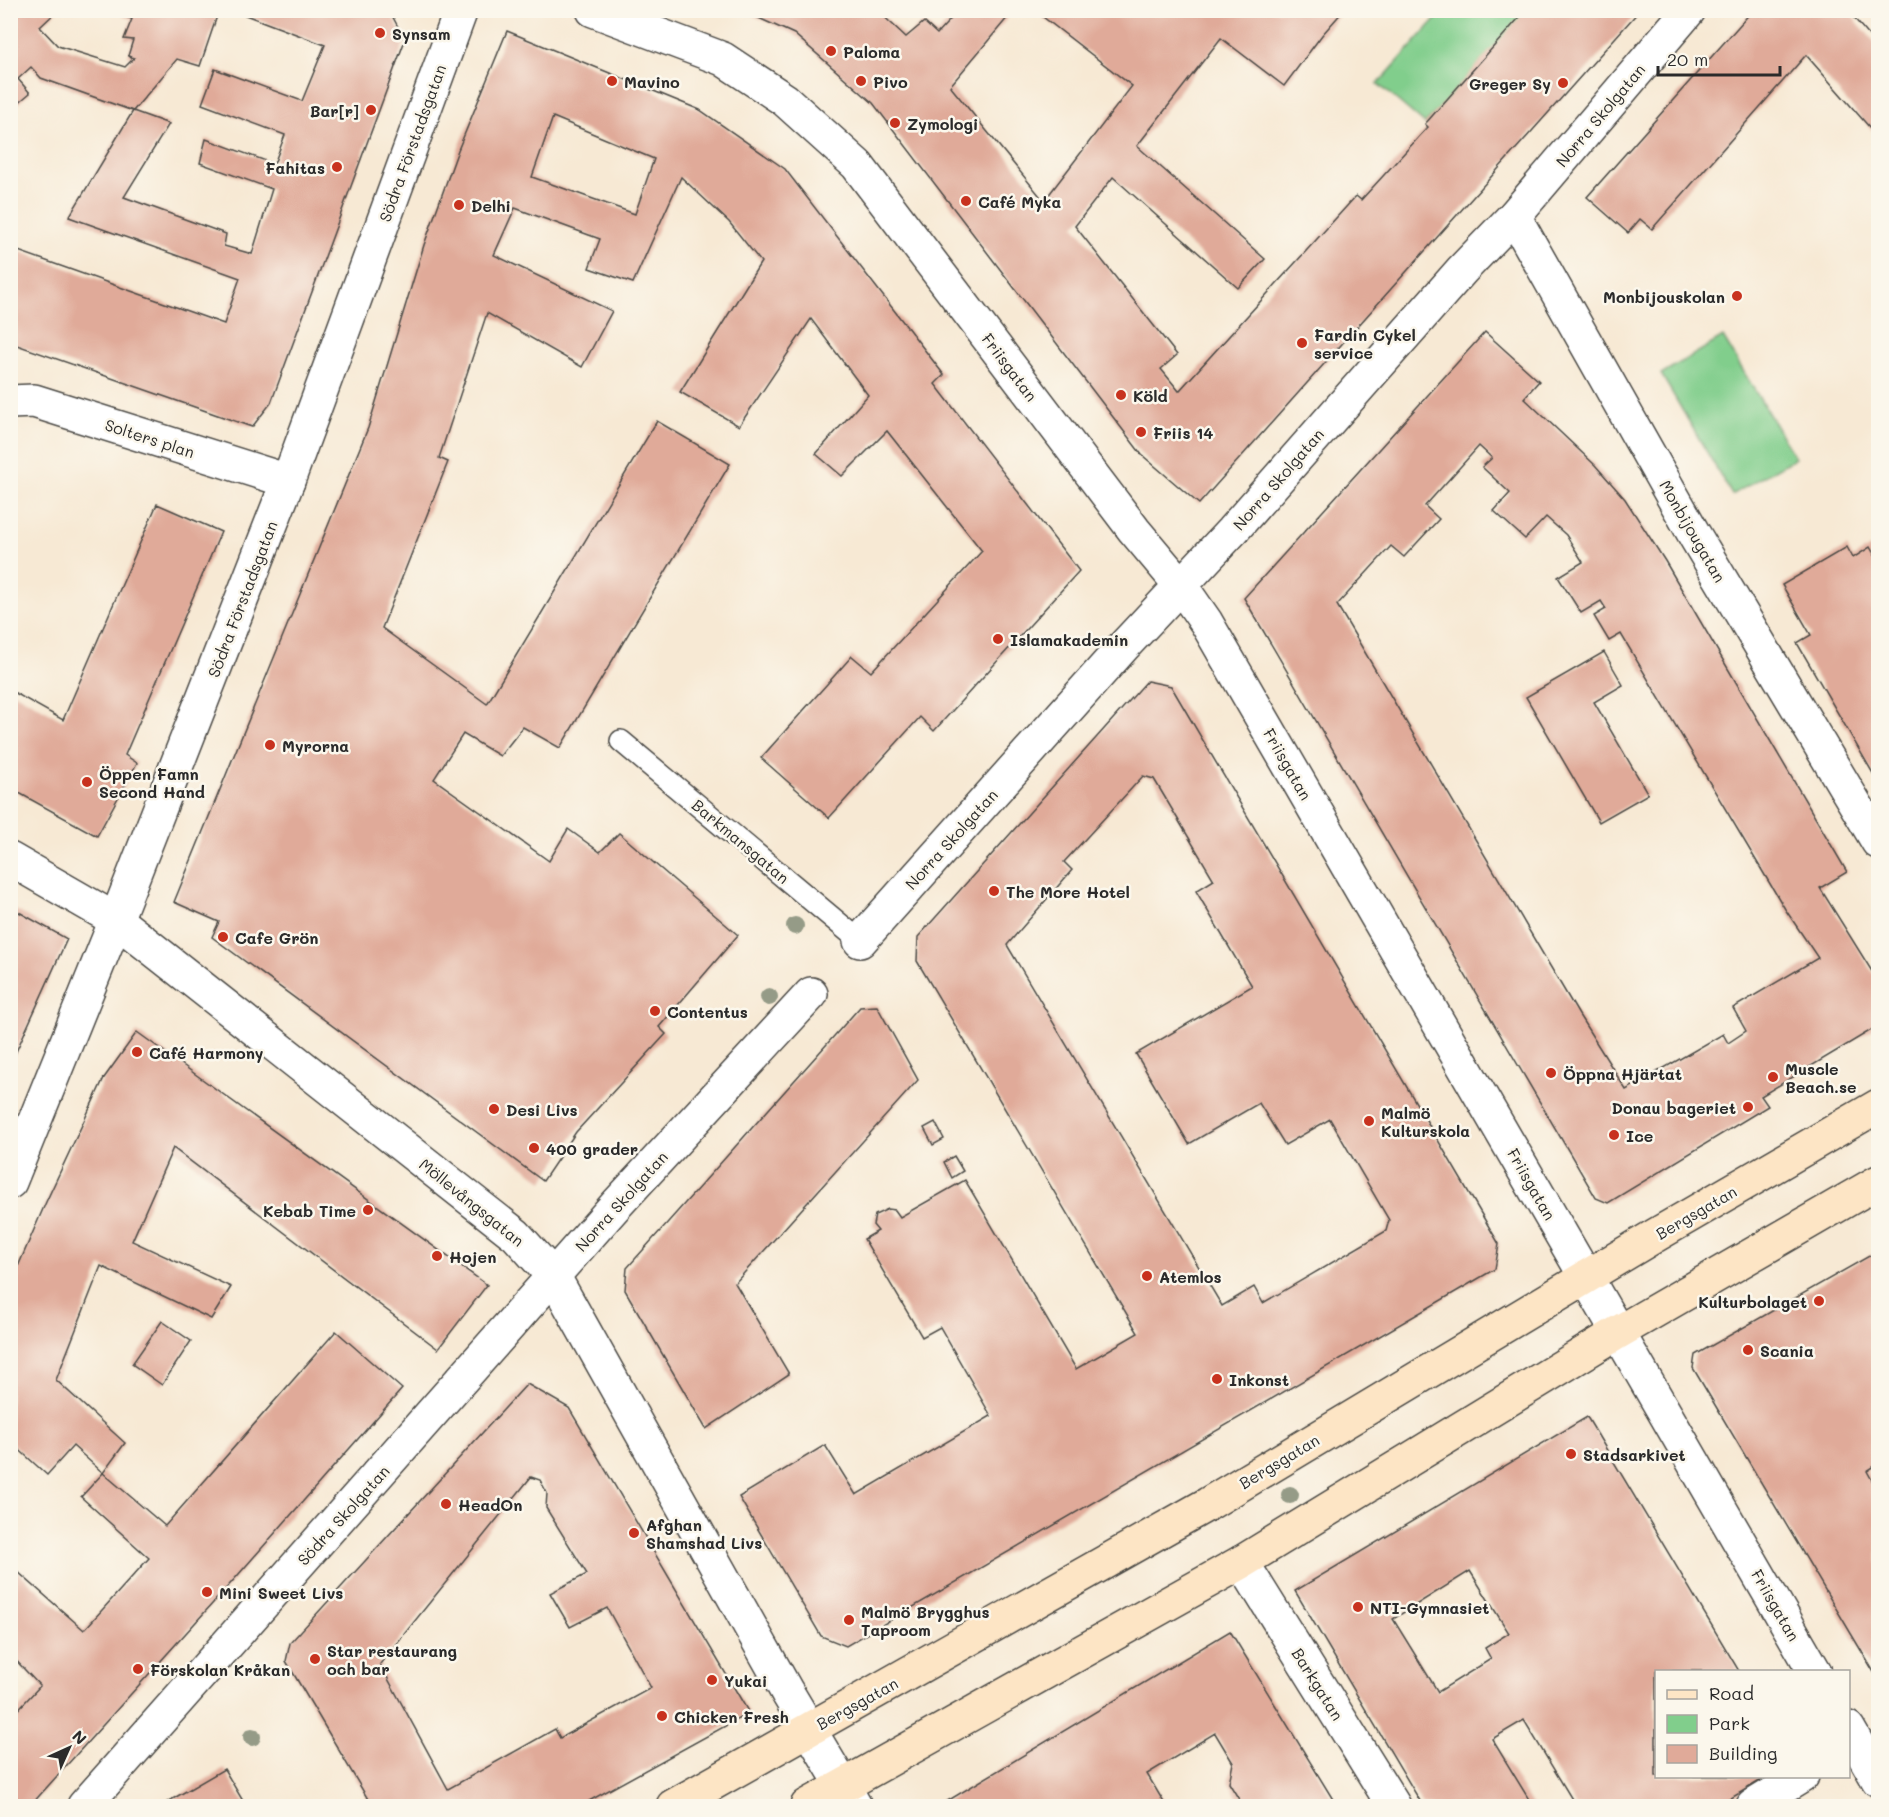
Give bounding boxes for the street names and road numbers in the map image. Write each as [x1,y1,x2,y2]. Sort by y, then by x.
street label: Norra Skolgatan [1551,59,1649,171]
street label: Södra Förstadsgatan [374,61,450,225]
street label: Friisgatan [978,329,1042,405]
street label: Solters plan [102,414,198,462]
street label: Norra Skolgatan [1228,424,1328,534]
street label: Monbijougatan [1655,476,1731,586]
street label: Södra Förstadsgatan [202,518,282,680]
street label: Friisgatan [1259,724,1317,804]
street label: Norra Skolgatan [900,784,1002,894]
street label: Barkmansgatan [688,794,794,888]
street label: Friisgatan [1503,1144,1561,1224]
street label: Norra Skolgatan [570,1146,672,1256]
street label: Möllevångsgatan [415,1153,529,1251]
street label: Bergsgatan [1652,1180,1740,1244]
street label: Bergsgatan [1235,1429,1323,1493]
street label: Södra Skolgatan [292,1460,394,1570]
street label: Friisgatan [1747,1565,1805,1645]
street label: Barkgatan [1287,1644,1349,1724]
street label: Bergsgatan [813,1672,901,1734]

